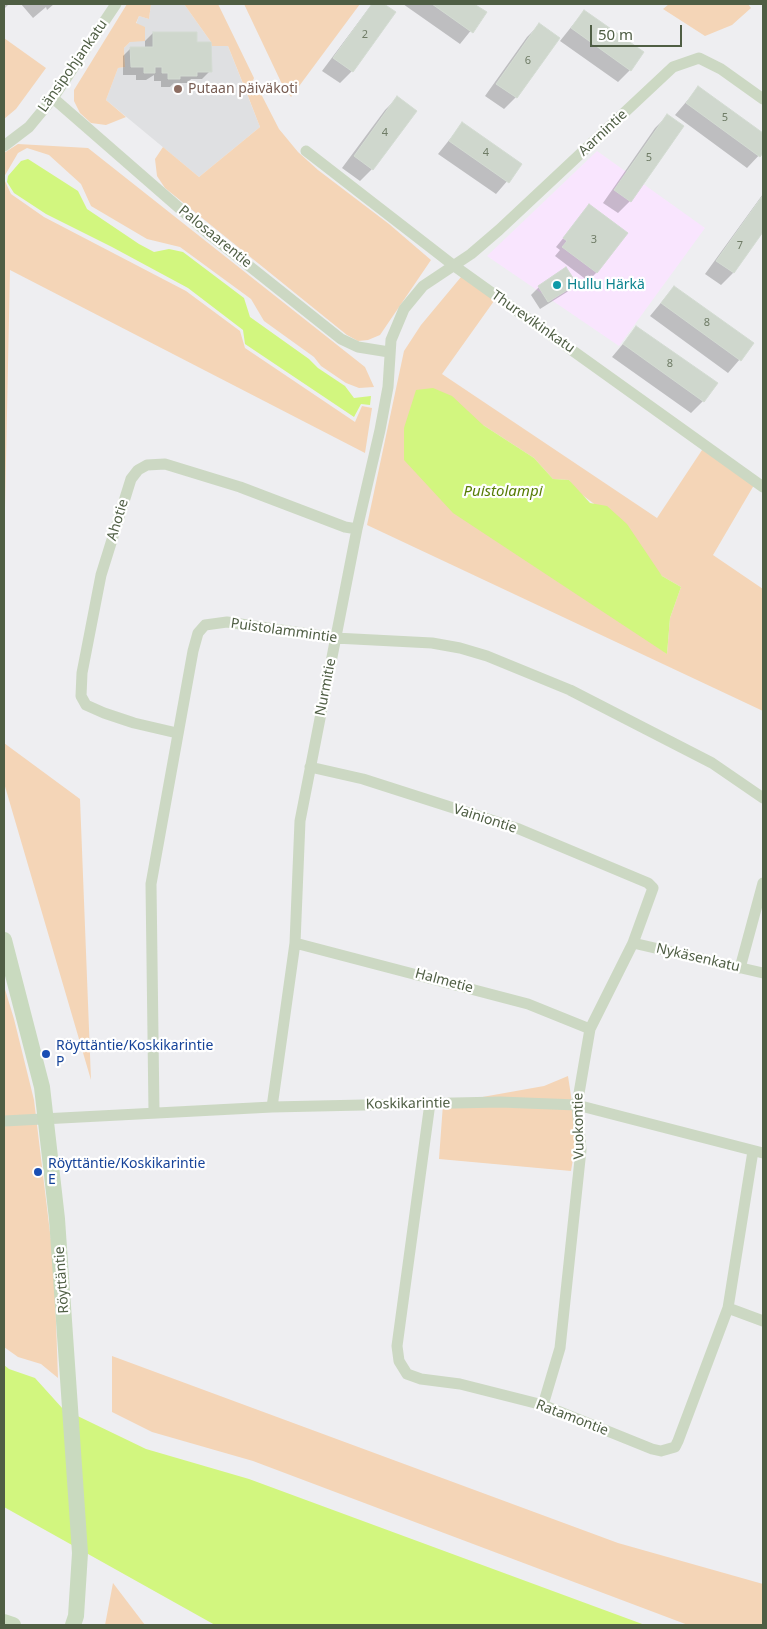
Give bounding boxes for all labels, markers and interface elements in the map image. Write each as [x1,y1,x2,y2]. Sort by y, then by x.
scale bar [592,15,684,47]
street label: Länsipohjankatu [35,17,111,115]
text: 50 m [598,24,633,44]
house number: 2 [362,28,368,42]
house number: 6 [525,54,531,68]
place label: Putaan päiväkoti [188,81,298,97]
marker: Putaan päiväkoti [172,83,184,95]
street label: Aarnintie [575,106,631,160]
house number: 5 [722,111,728,125]
house number: 4 [382,126,388,140]
house number: 4 [483,146,489,160]
house number: 5 [646,151,652,165]
street label: Palosaarentie [175,202,255,272]
house number: 3 [591,233,597,247]
house number: 7 [737,239,743,253]
place label: Hullu Härkä [567,277,645,293]
marker: Hullu Härkä [551,279,563,291]
street label: Thurevikinkatu [488,287,578,357]
house number: 8 [704,316,710,330]
house number: 8 [667,357,673,371]
water label: Puistolampi [463,483,543,501]
street label: Ahotie [104,497,132,543]
street label: Puistolammintie [230,615,338,647]
street label: Nurmitie [312,657,340,717]
street label: Vainiontie [451,801,519,837]
street label: Nykäsenkatu [655,940,741,976]
street label: Halmetie [413,965,475,997]
place label: Röyttäntie/Koskikarintie P [56,1038,213,1070]
marker: Röyttäntie/Koskikarintie P [40,1048,52,1060]
street label: Vuokontie [570,1093,588,1159]
street label: Koskikarintie [365,1095,451,1113]
place label: Röyttäntie/Koskikarintie E [48,1156,205,1188]
marker: Röyttäntie/Koskikarintie E [32,1166,44,1178]
street label: Röyttäntie [51,1246,73,1314]
street label: Ratamontie [533,1396,611,1440]

